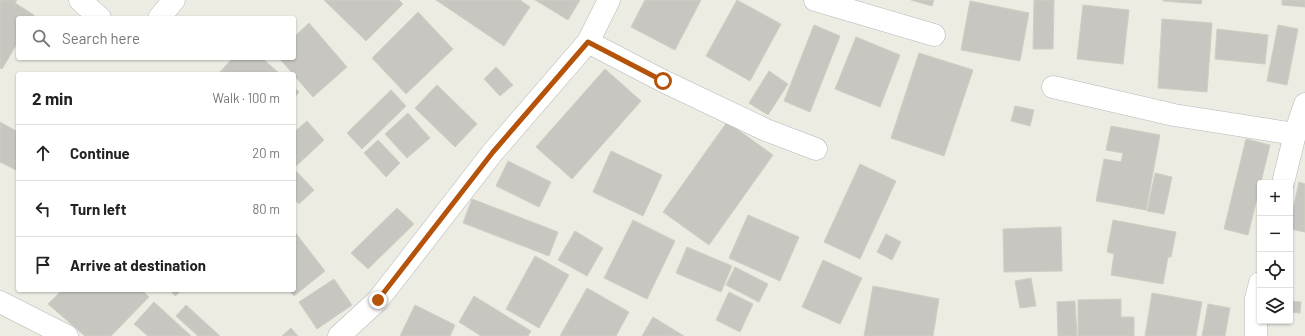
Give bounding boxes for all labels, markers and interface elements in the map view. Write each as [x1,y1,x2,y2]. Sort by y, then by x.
search box [16,16,296,60]
icon: search [30,27,52,49]
text: Search here [62,29,140,47]
route start [654,72,672,90]
text: 2 min [32,88,73,108]
text: Walk · 100 m [213,90,280,106]
icon: ahead [32,142,54,164]
text: Continue [70,144,130,162]
text: 20 m [252,145,280,161]
map controls [1257,180,1293,324]
button: + [1257,180,1293,216]
icon: left [32,198,54,220]
text: Turn left [70,200,126,218]
text: 80 m [253,201,280,217]
button: − [1257,216,1293,252]
button: locate [1257,252,1293,288]
icon: arrive [32,254,54,276]
text: Arrive at destination [70,256,206,274]
button: layers [1257,288,1293,324]
route end [369,291,387,309]

